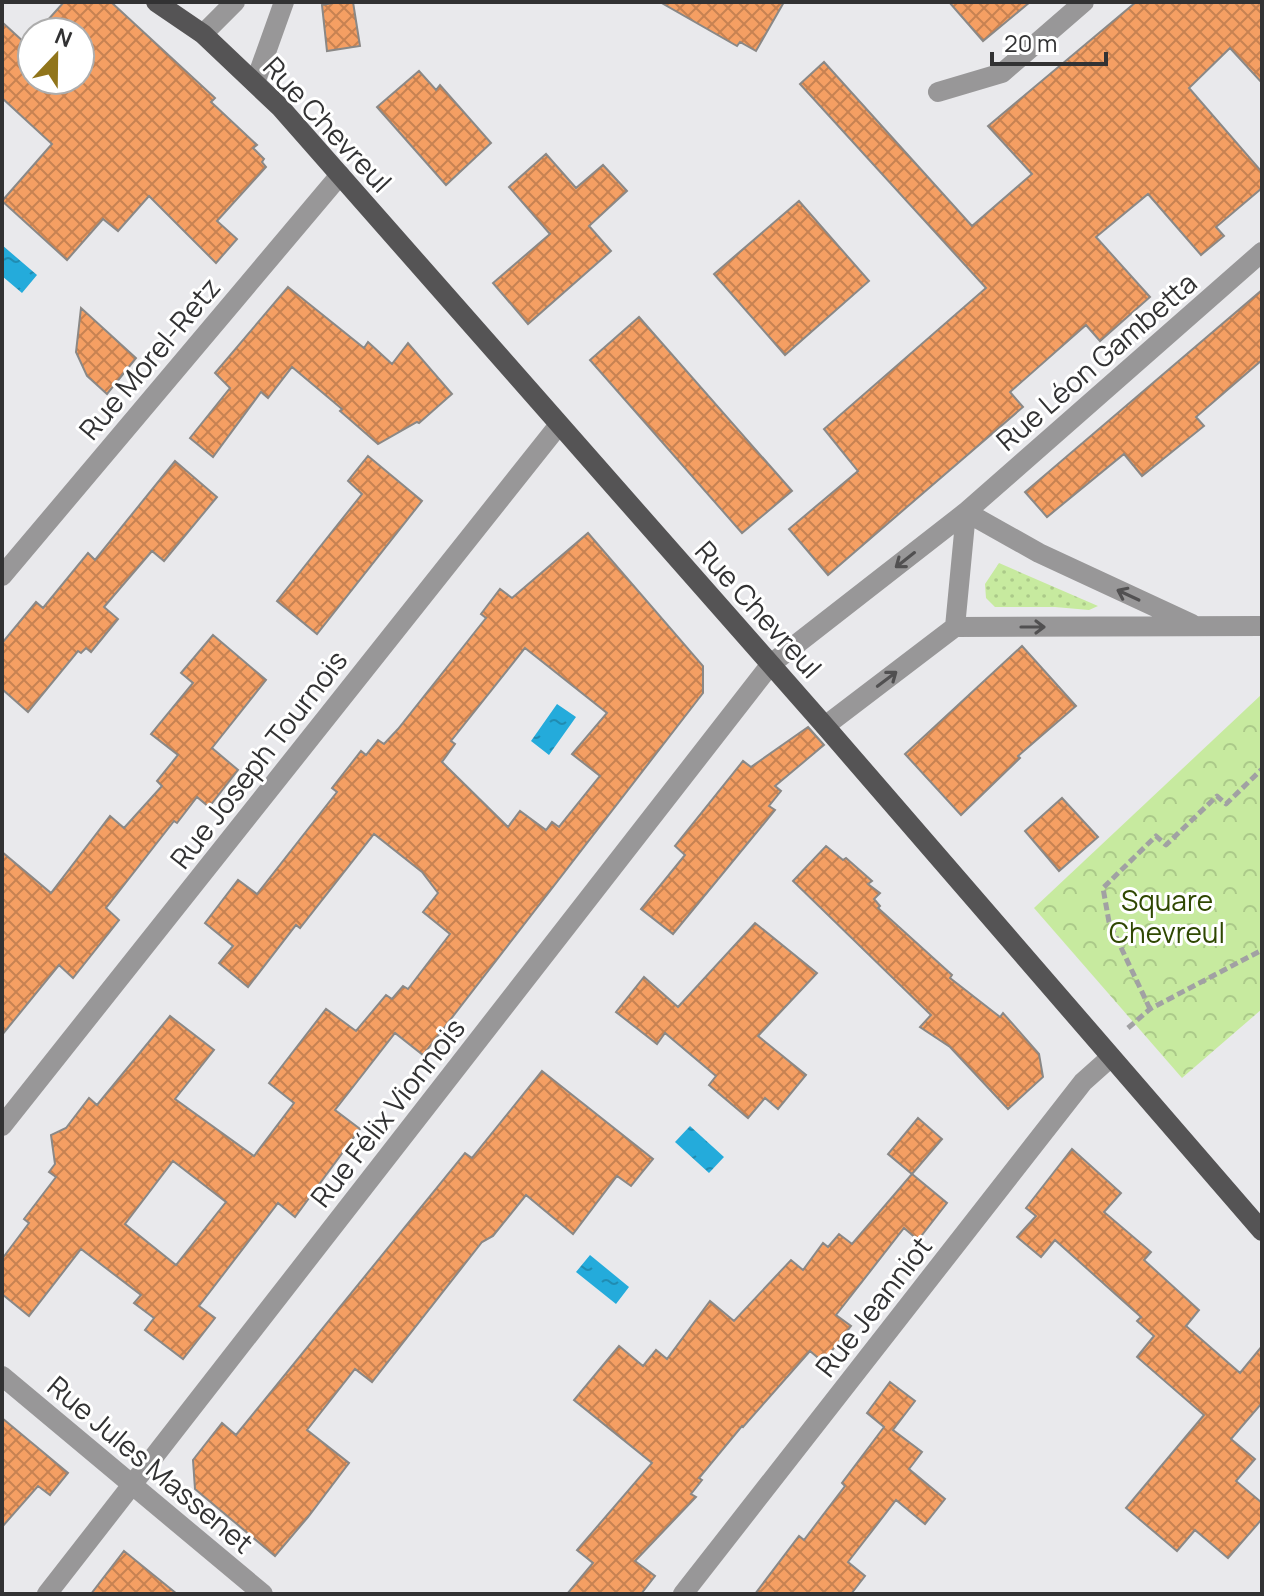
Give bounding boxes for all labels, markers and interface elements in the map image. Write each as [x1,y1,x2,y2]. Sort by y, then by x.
north arrow [16,16,96,96]
scale bar [992,16,1106,66]
text: N [51,21,76,54]
text: 20 m [1004,26,1057,59]
street label: Rue Chevreul [255,48,401,200]
street label: Rue Léon Gambetta [988,263,1204,459]
street label: Rue Morel-Retz [70,269,228,447]
street label: Rue Chevreul [687,532,831,686]
one-way arrow [895,552,916,569]
one-way arrow [1117,586,1141,601]
one-way arrow [1019,619,1046,635]
street label: Rue Joseph Tournois [161,642,355,876]
one-way arrow [876,670,897,687]
park label: Square Chevreul [1109,881,1225,951]
street label: Rue Félix Vionnois [301,1010,473,1214]
street label: Rue Jeanniot [806,1228,940,1384]
street label: Rue Jules Massenet [40,1367,262,1561]

